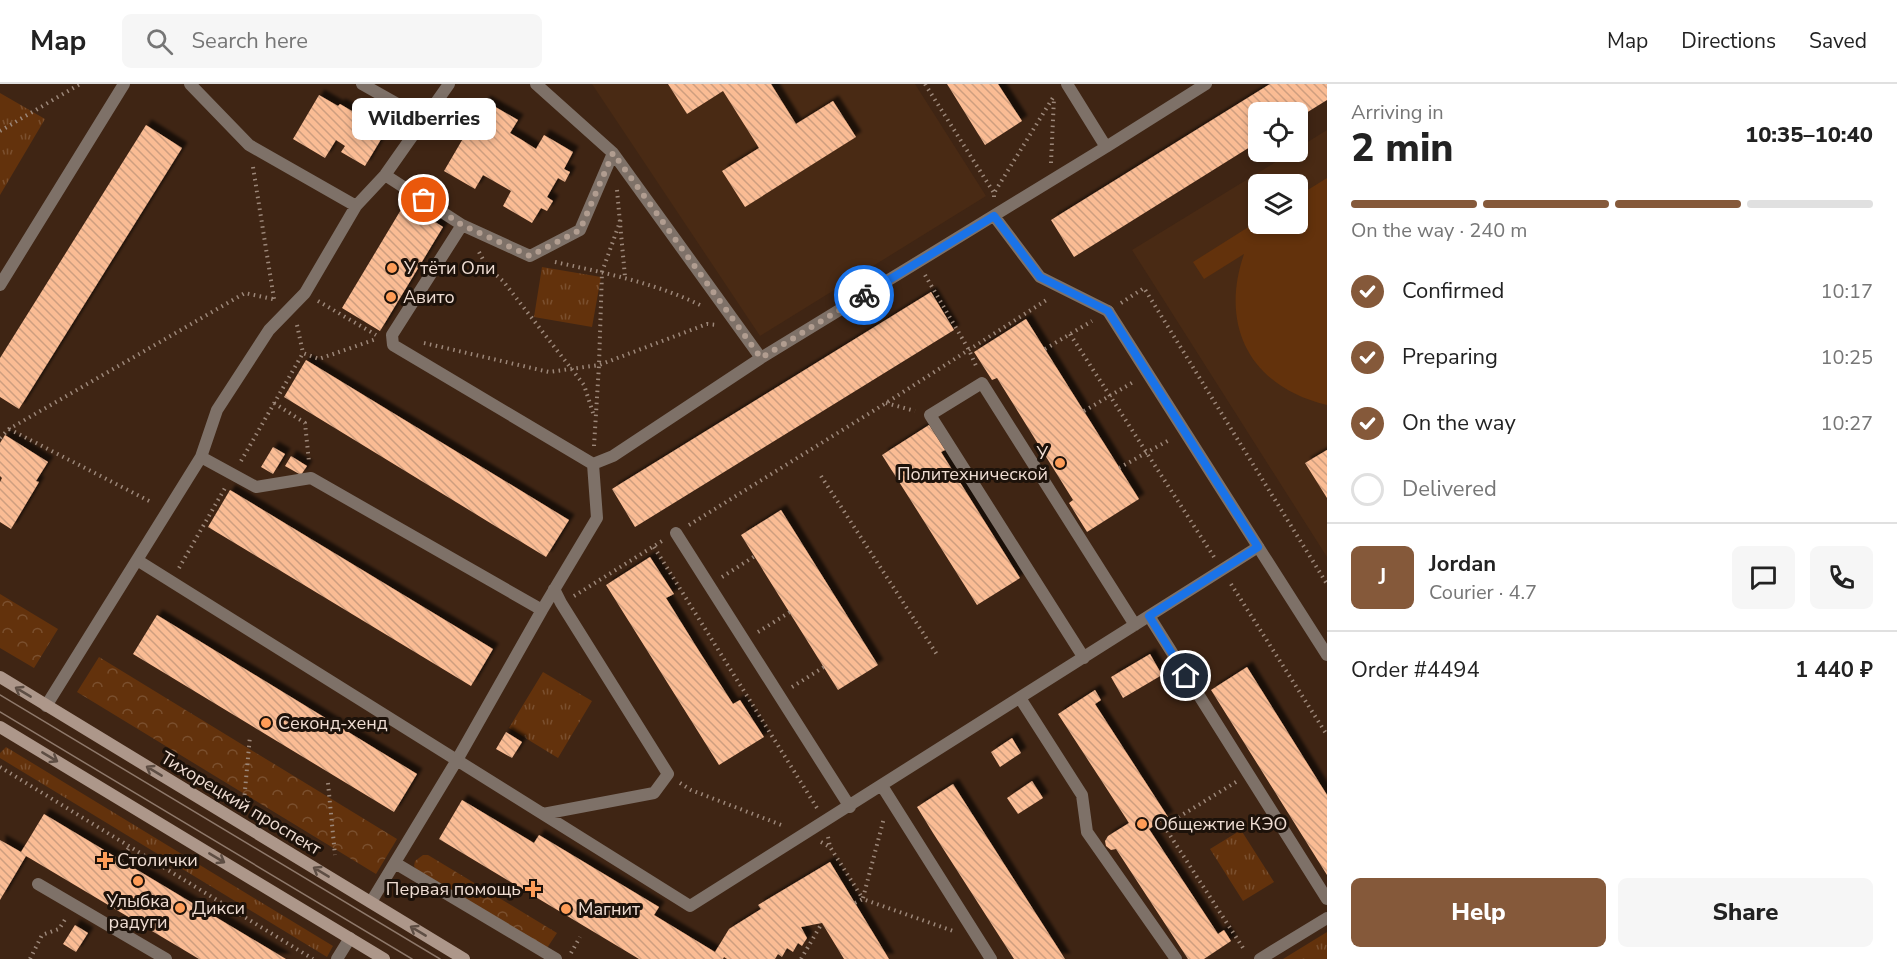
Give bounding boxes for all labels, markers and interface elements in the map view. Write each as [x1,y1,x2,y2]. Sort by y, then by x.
search box [122,14,542,68]
text: Map [30,22,86,60]
icon: search [143,25,176,58]
text: Search here [191,26,308,56]
text: Map [1607,27,1648,55]
text: Directions [1681,27,1776,55]
text: Saved [1809,27,1867,55]
callout: Wildberries [352,98,496,140]
text: Arriving in [1351,99,1444,126]
map controls [1248,102,1308,234]
button: locate [1248,102,1308,162]
text: Wildberries [368,105,480,132]
text: 10:35–10:40 [1745,120,1873,150]
text: 2 min [1351,122,1454,175]
pin [398,174,449,225]
button: layers [1248,174,1308,234]
icon: bag [407,183,440,216]
text: On the way · 240 m [1351,217,1527,244]
place label: У тёти Оли [403,256,496,280]
marker: У тёти Оли [385,261,399,275]
courier [834,265,894,325]
icon: check [1351,275,1384,308]
text: Confirmed [1402,276,1504,306]
text: 10:17 [1820,278,1873,305]
icon: bike [848,279,881,312]
place label: Авито [403,285,455,309]
marker: Авито [384,290,398,304]
icon: check [1351,341,1384,374]
text: Preparing [1402,342,1498,372]
text: 10:25 [1820,344,1873,371]
icon: check [1351,407,1384,440]
text: On the way [1402,408,1516,438]
text: 10:27 [1820,410,1873,437]
place label: У Политехнической [897,441,1048,486]
marker: У Политехнической [1053,456,1067,470]
text: Delivered [1402,474,1497,504]
button: chat [1732,546,1795,609]
button: phone [1810,546,1873,609]
text: Jordan [1429,549,1496,579]
text: J [1379,562,1386,592]
text: Courier · 4.7 [1429,579,1537,606]
pin [1160,650,1211,701]
text: Order #4494 [1351,655,1480,685]
text: 1 440 ₽ [1795,655,1873,685]
icon: home [1169,659,1202,692]
one-way arrow [15,685,32,697]
place label: Секонд-хенд [278,711,388,735]
marker: Секонд-хенд [259,716,273,730]
street label: Тихорецкий проспект [156,745,326,861]
one-way arrow [41,751,58,763]
one-way arrow [146,765,163,777]
place label: Общежтие КЭО [1154,812,1287,836]
marker: Общежтие КЭО [1135,817,1149,831]
place label: Столички [117,848,198,872]
one-way arrow [208,852,225,864]
marker: Столички [98,853,112,867]
one-way arrow [313,866,330,878]
marker: Улыбка радуги [131,874,145,888]
place label: Первая помощь [386,877,521,901]
button: Help [1351,878,1606,947]
button: Share [1618,878,1873,947]
marker: Первая помощь [526,882,540,896]
place label: Улыбка радуги [106,889,169,934]
place label: Дикси [192,896,245,920]
place label: Магнит [578,897,640,921]
marker: Дикси [173,901,187,915]
marker: Магнит [559,902,573,916]
one-way arrow [410,924,427,936]

